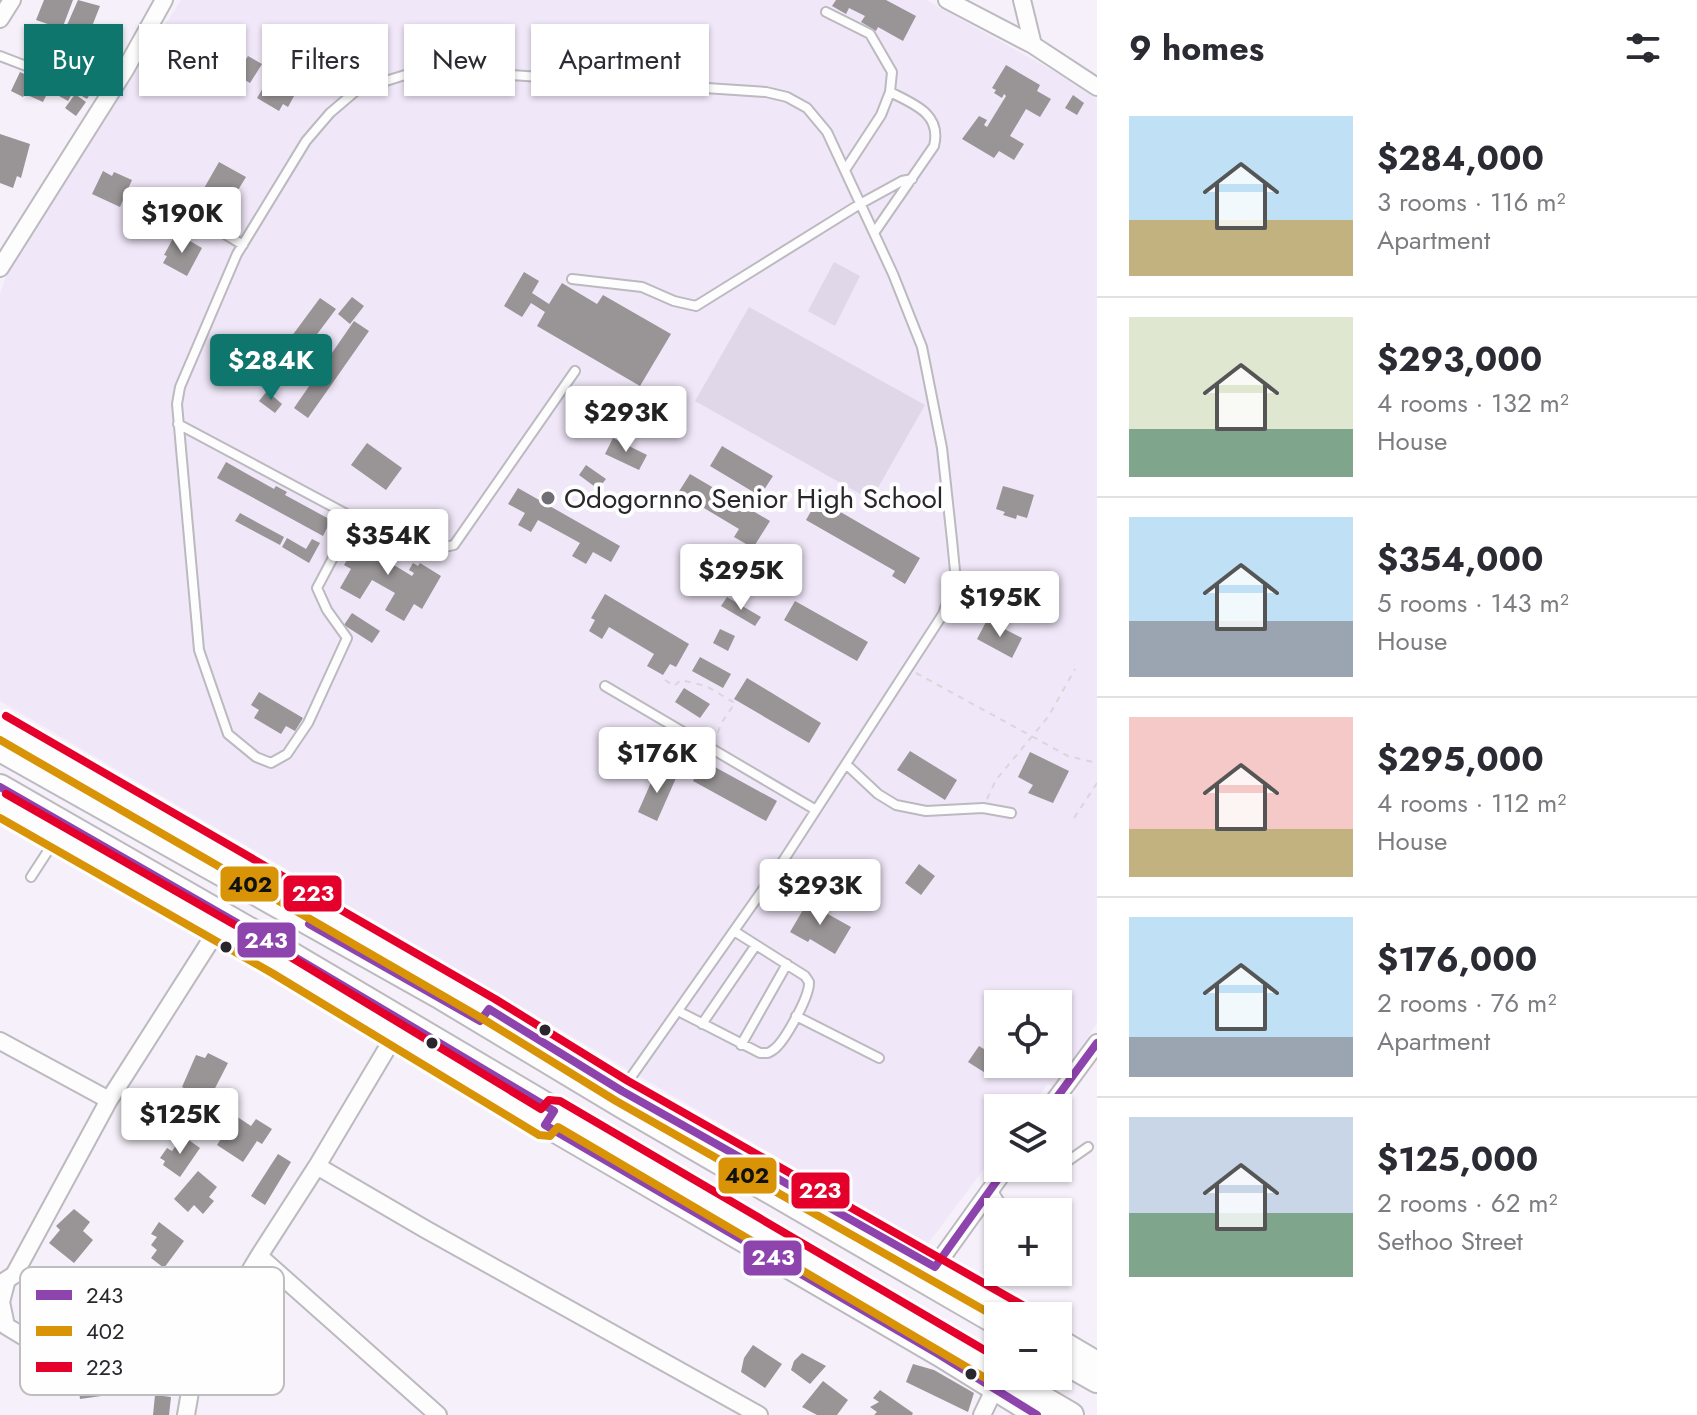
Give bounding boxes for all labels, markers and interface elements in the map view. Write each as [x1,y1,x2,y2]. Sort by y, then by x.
chip: Buy [24,24,123,96]
chip: Rent [139,24,246,96]
chip: Filters [262,24,388,96]
chip: New [404,24,515,96]
chip: Apartment [531,24,709,96]
text: 9 homes [1129,24,1264,73]
icon: filters [1621,26,1665,70]
text: $284,000 [1377,134,1544,183]
icon: home [1193,148,1289,244]
text: 3 rooms · 116 m² [1377,183,1566,221]
pin: $190K [126,187,238,255]
text: $190K [141,194,223,232]
text: Apartment [1377,221,1490,259]
pin: $284K [215,334,327,402]
text: $293,000 [1377,335,1542,384]
text: $284K [228,341,314,379]
icon: home [1193,349,1289,445]
text: 4 rooms · 132 m² [1377,384,1569,422]
pin: $293K [570,386,682,454]
text: $293K [584,393,668,431]
text: House [1377,422,1447,460]
place label: Odogornno Senior High School [564,478,943,519]
marker: Odogornno Senior High School [539,489,557,507]
pin: $354K [332,509,444,577]
text: $354K [345,516,431,554]
text: $354,000 [1377,535,1543,584]
pin: $295K [685,544,797,612]
icon: home [1193,549,1289,645]
text: $295K [698,551,784,589]
pin: $195K [944,571,1056,639]
text: $195K [959,578,1041,616]
text: 5 rooms · 143 m² [1377,584,1569,622]
text: House [1377,622,1447,660]
pin: $176K [601,727,713,795]
text: $176K [617,734,697,772]
text: $295,000 [1377,735,1544,784]
icon: home [1193,749,1289,845]
text: 4 rooms · 112 m² [1377,784,1566,822]
text: House [1377,822,1447,860]
pin: $293K [764,859,876,927]
line badge: 402 [219,865,280,903]
text: $293K [778,866,862,904]
text: 402 [228,868,272,900]
line badge: 223 [282,874,343,913]
text: 223 [292,877,334,909]
line badge: 243 [236,921,297,959]
text: 243 [244,924,288,956]
text: $176,000 [1377,935,1537,984]
unlabelled marker [218,939,234,955]
icon: home [1193,949,1289,1045]
text: 2 rooms · 76 m² [1377,984,1556,1022]
map controls [984,990,1072,1390]
button: locate [984,990,1072,1078]
unlabelled marker [537,1022,553,1038]
text: Apartment [1377,1022,1490,1060]
unlabelled marker [424,1035,440,1051]
pin: $125K [124,1088,236,1156]
button: layers [984,1094,1072,1182]
text: $125K [139,1095,221,1133]
text: $125,000 [1377,1135,1538,1184]
icon: home [1193,1149,1289,1245]
line badge: 402 [717,1156,778,1195]
text: 402 [725,1159,769,1191]
line badge: 223 [790,1171,851,1210]
text: 223 [799,1174,841,1206]
text: 2 rooms · 62 m² [1377,1184,1558,1222]
button: + [984,1198,1072,1286]
text: Sethoo Street [1377,1222,1523,1260]
line badge: 243 [742,1239,803,1277]
text: 243 [751,1241,795,1273]
legend [20,1267,284,1395]
text: 243 [86,1279,123,1311]
button: − [984,1302,1072,1390]
text: 402 [86,1315,125,1347]
text: 223 [86,1351,123,1383]
unlabelled marker [963,1366,979,1382]

